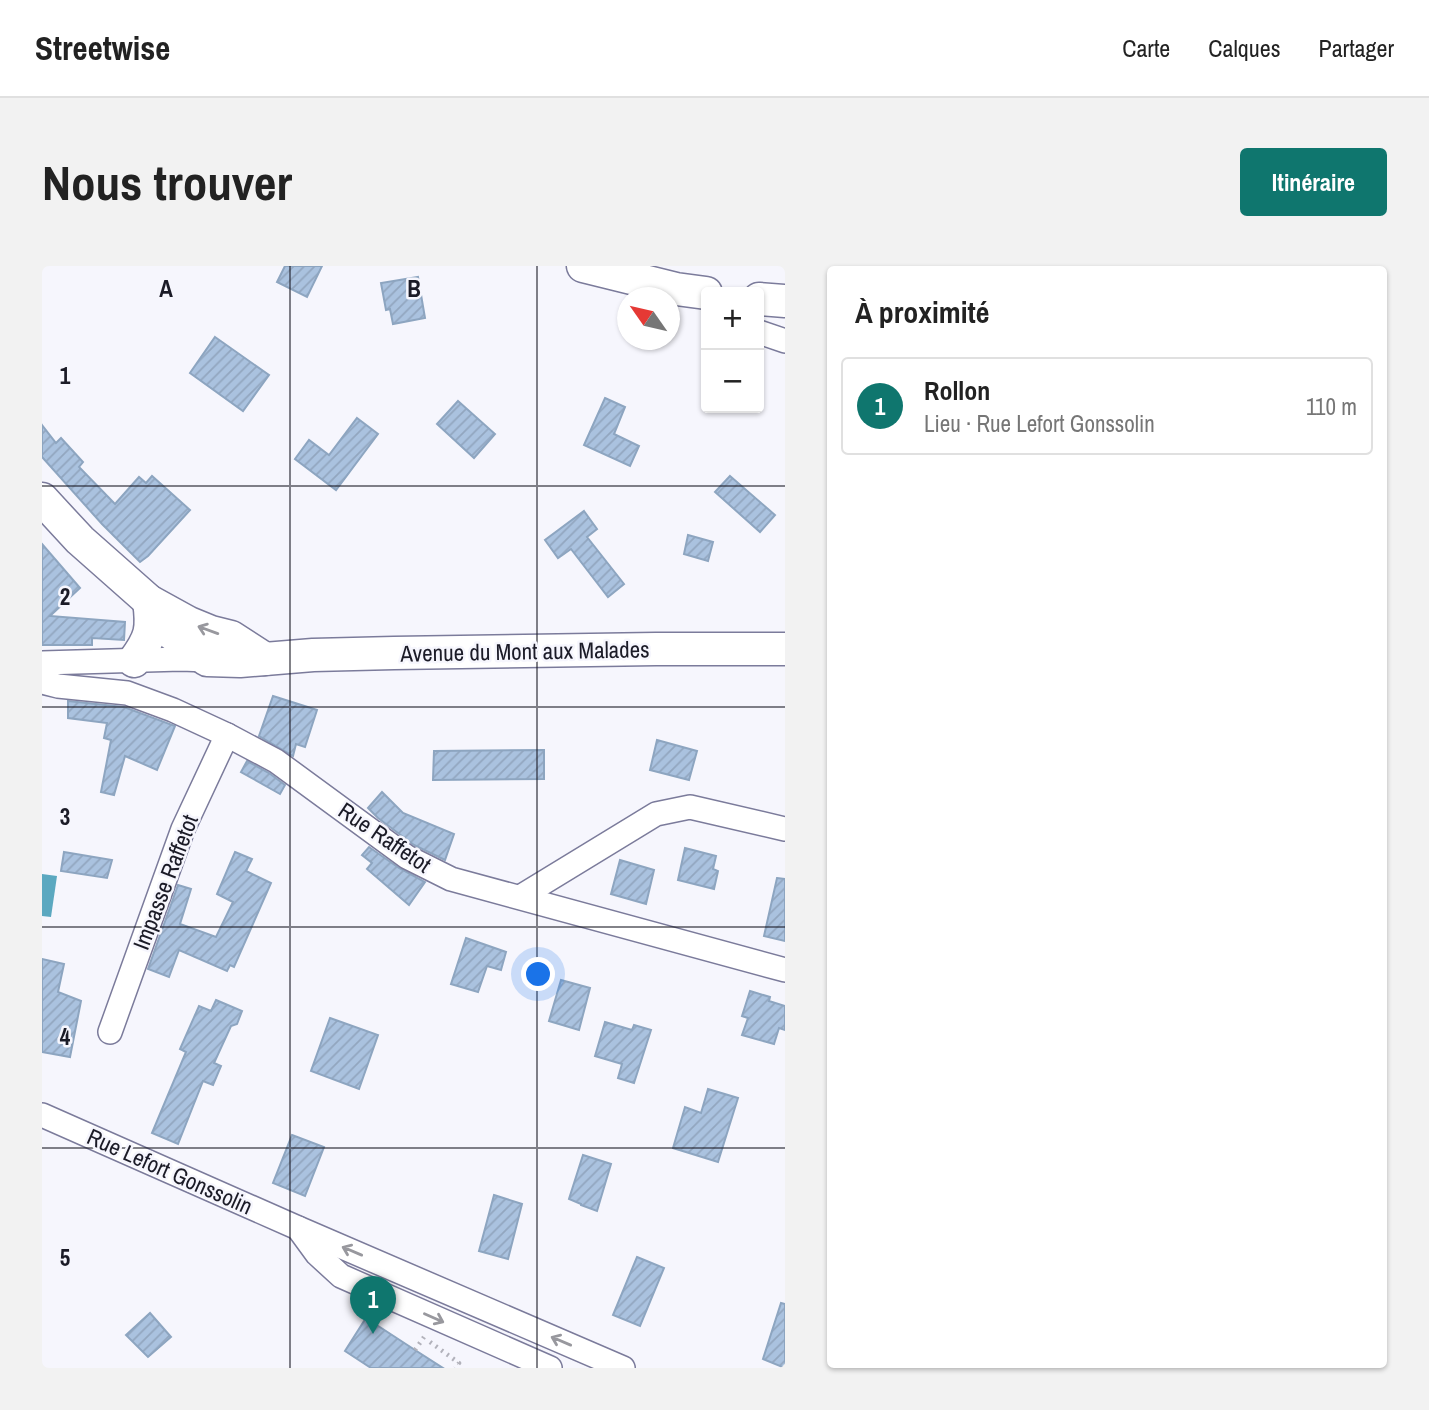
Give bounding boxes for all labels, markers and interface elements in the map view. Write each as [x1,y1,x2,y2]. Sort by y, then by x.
text: Streetwise [35,26,170,70]
text: Carte [1122,32,1170,64]
text: Calques [1208,32,1281,64]
text: Partager [1319,32,1394,64]
button: Itinéraire [1240,148,1387,216]
text: Nous trouver [42,149,292,215]
text: A [159,273,173,304]
text: B [407,273,421,304]
north arrow [617,287,680,350]
map controls [701,287,764,413]
button: + [701,287,764,350]
text: À proximité [855,292,989,332]
button: − [701,350,764,413]
text: 1 [60,360,71,391]
text: Rollon [924,373,990,408]
text: 1 [875,391,885,422]
text: 110 m [1306,391,1357,422]
text: Lieu · Rue Lefort Gonssolin [924,408,1155,439]
text: 2 [60,581,70,612]
one-way arrow [197,623,219,635]
street label: Avenue du Mont aux Malades [399,633,650,669]
street label: Rue Raffetot [333,795,437,879]
text: 3 [60,801,70,832]
street label: Impasse Raffetot [125,810,205,954]
your location [521,957,555,991]
text: 4 [60,1021,71,1052]
street label: Rue Lefort Gonssolin [82,1121,258,1221]
text: 5 [60,1242,70,1273]
one-way arrow [342,1244,363,1257]
pin: 1 [350,1276,396,1334]
one-way arrow [423,1312,444,1325]
one-way arrow [551,1334,572,1347]

